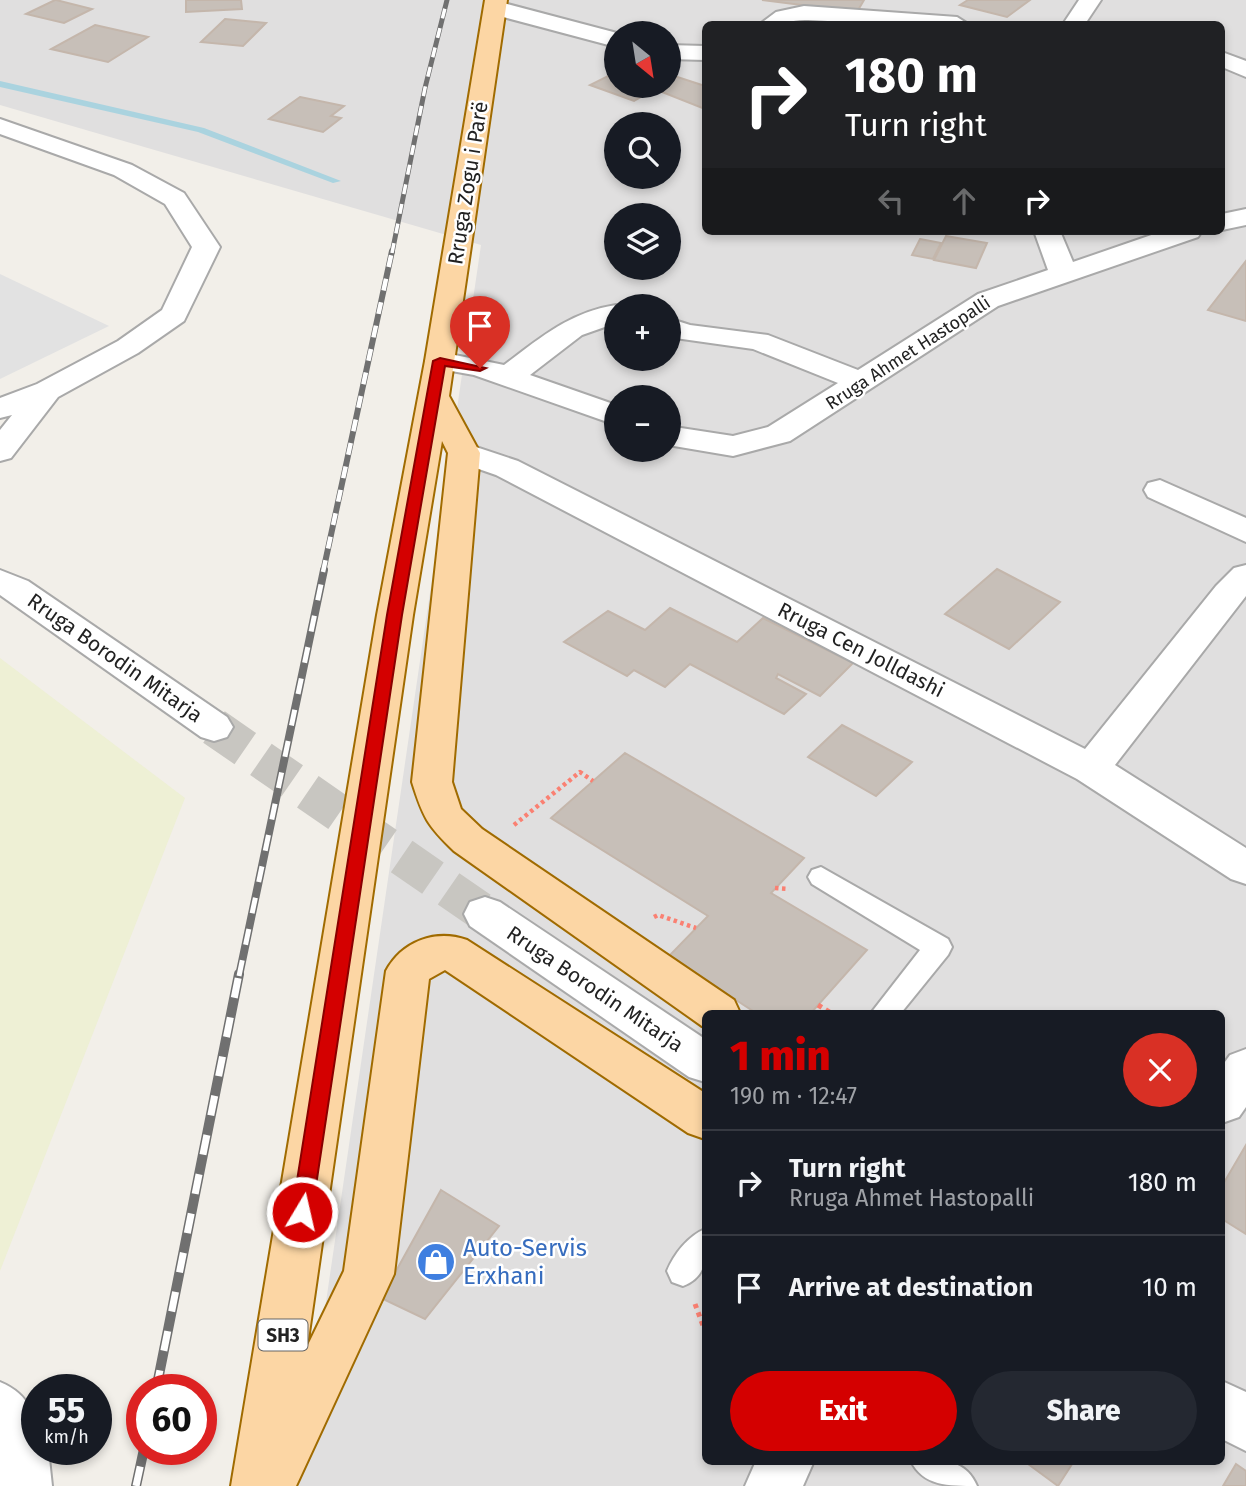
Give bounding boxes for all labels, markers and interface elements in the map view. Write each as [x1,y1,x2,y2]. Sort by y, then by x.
north arrow [604,21,681,98]
map controls [604,21,681,462]
text: 180 m [845,46,978,105]
icon: right [730,49,821,140]
street label: Rruga Zogu i Parë [442,100,494,266]
text: Turn right [845,106,987,144]
button: search [604,112,681,189]
icon: left [872,182,910,220]
icon: ahead [945,182,983,220]
icon: right [1018,182,1056,220]
button: layers [604,203,681,280]
street label: Rruga Ahmet Hastopalli [821,291,995,415]
button: + [604,294,681,371]
pin [450,296,510,368]
icon: arrive [461,307,499,345]
button: − [604,385,681,462]
street label: Rruga Borodin Mitarja [22,588,208,728]
street label: Rruga Cen Jolldashi [773,597,949,703]
street label: Rruga Borodin Mitarja [502,920,688,1058]
text: 1 min [730,1031,831,1081]
button: close [1123,1033,1197,1107]
text: 190 m · 12:47 [730,1082,857,1110]
text: Turn right [789,1153,906,1184]
icon: right [730,1164,768,1202]
text: 180 m [1128,1167,1197,1198]
position arrow [265,1175,339,1249]
text: Rruga Ahmet Hastopalli [789,1184,1034,1212]
place label: Auto-Servis Erxhani [463,1234,587,1290]
shop icon: Auto-Servis Erxhani [415,1241,457,1283]
icon: arrive [730,1269,768,1307]
text: Arrive at destination [789,1272,1033,1303]
text: 10 m [1142,1272,1197,1303]
road number: SH3 [258,1320,308,1350]
button: Exit [730,1371,957,1451]
button: Share [971,1371,1197,1451]
speed limit sign: 60 [126,1374,217,1465]
text: 55 [48,1389,85,1431]
text: km/h [44,1426,89,1448]

